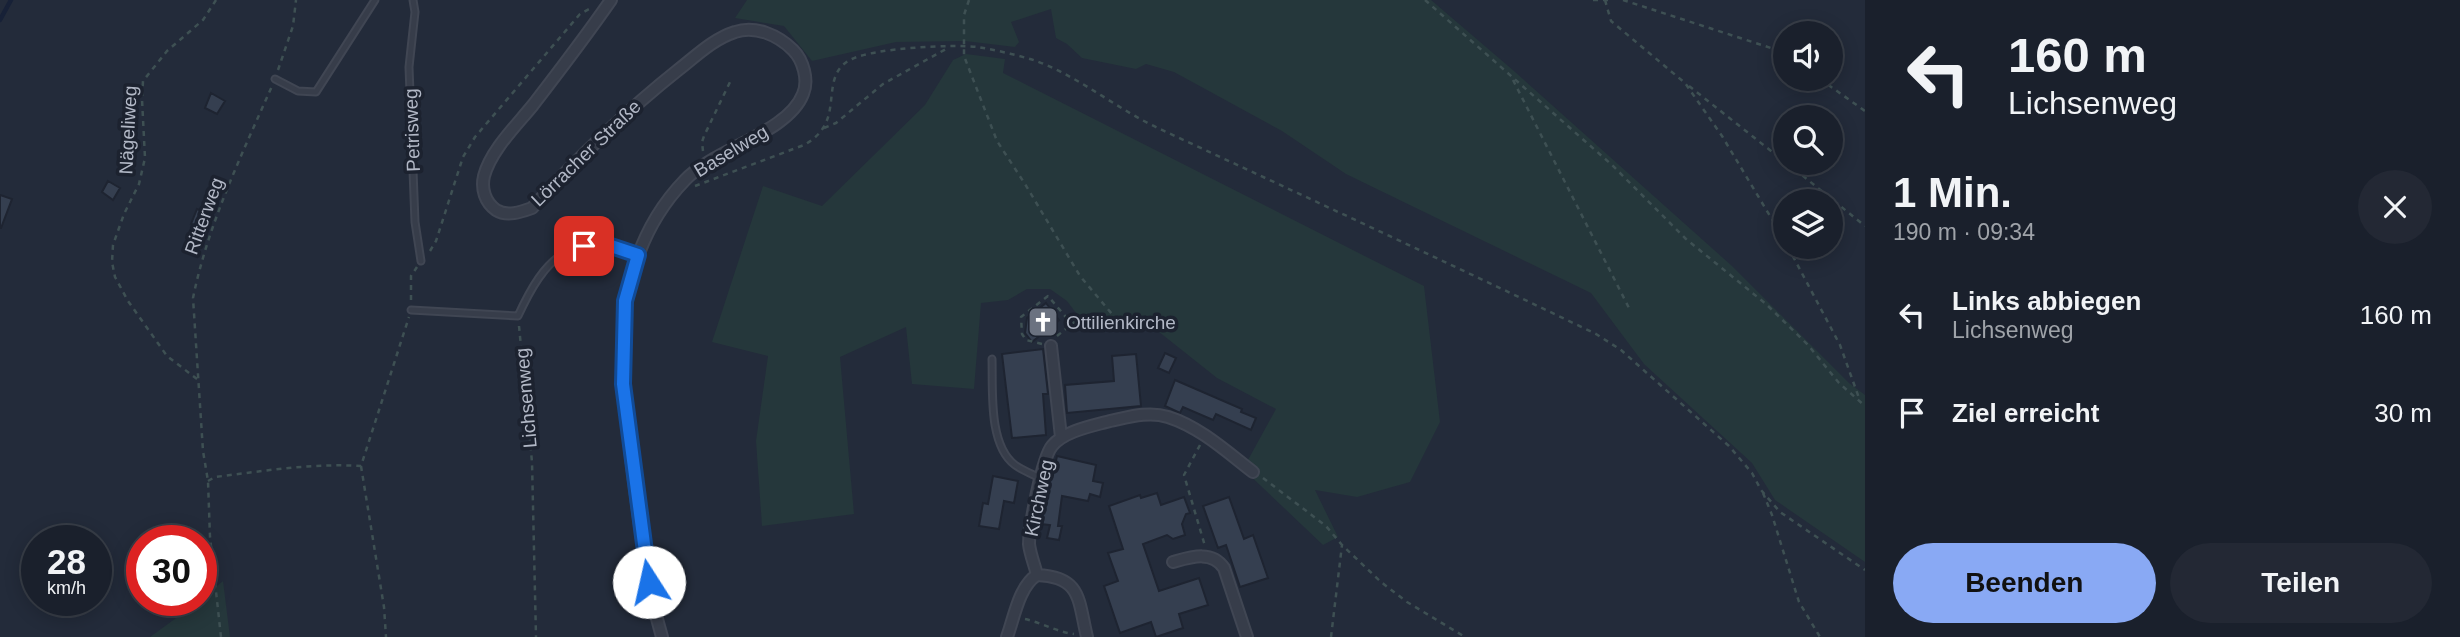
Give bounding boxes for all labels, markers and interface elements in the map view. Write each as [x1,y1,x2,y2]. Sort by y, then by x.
map controls [1773,21,1843,259]
button: sound [1773,21,1843,91]
icon: left [1893,28,1984,119]
text: 160 m [2008,28,2147,82]
street label: Nägeliweg [115,85,141,175]
text: Lichsenweg [2008,85,2177,121]
street label: Petrisweg [400,88,424,172]
street label: Lörracher Straße [527,96,645,210]
button: search [1773,105,1843,175]
street label: Baselweg [690,121,772,181]
text: 1 Min. [1893,169,2012,216]
button: close [2358,170,2432,244]
street label: Ritterweg [180,175,228,257]
button: layers [1773,189,1843,259]
pin [554,216,614,276]
text: 190 m · 09:34 [1893,219,2035,245]
icon: arrive [565,227,603,265]
text: Links abbiegen [1952,286,2141,316]
icon: left [1893,296,1931,334]
text: 160 m [2360,300,2432,330]
church icon: Ottilienkirche [1026,305,1060,339]
place label: Ottilienkirche [1066,312,1176,333]
text: Lichsenweg [1952,317,2073,343]
street label: Lichsenweg [511,347,541,449]
icon: arrive [1893,394,1931,432]
text: Ziel erreicht [1952,398,2099,428]
text: 30 m [2374,398,2432,428]
street label: Kirchweg [1021,458,1057,538]
speed limit sign: 30 [126,525,217,616]
text: 28 [47,542,86,581]
button: Beenden [1893,543,2156,623]
button: Teilen [2170,543,2432,623]
position arrow [612,545,686,619]
text: km/h [47,578,86,598]

